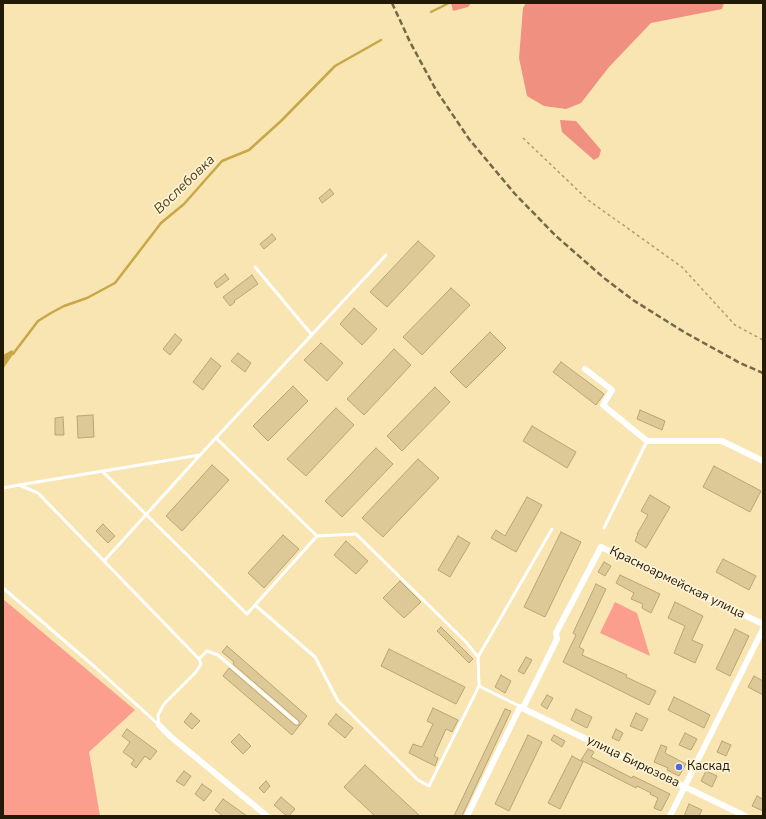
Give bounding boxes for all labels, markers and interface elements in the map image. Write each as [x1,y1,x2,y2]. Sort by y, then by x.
water label: Вослебовка [151,152,219,218]
street label: Красноармейская улица [607,543,747,623]
street label: улица Бирюзова [584,733,682,791]
place label: Каскад [687,759,730,775]
marker: Каскад [674,762,684,772]

